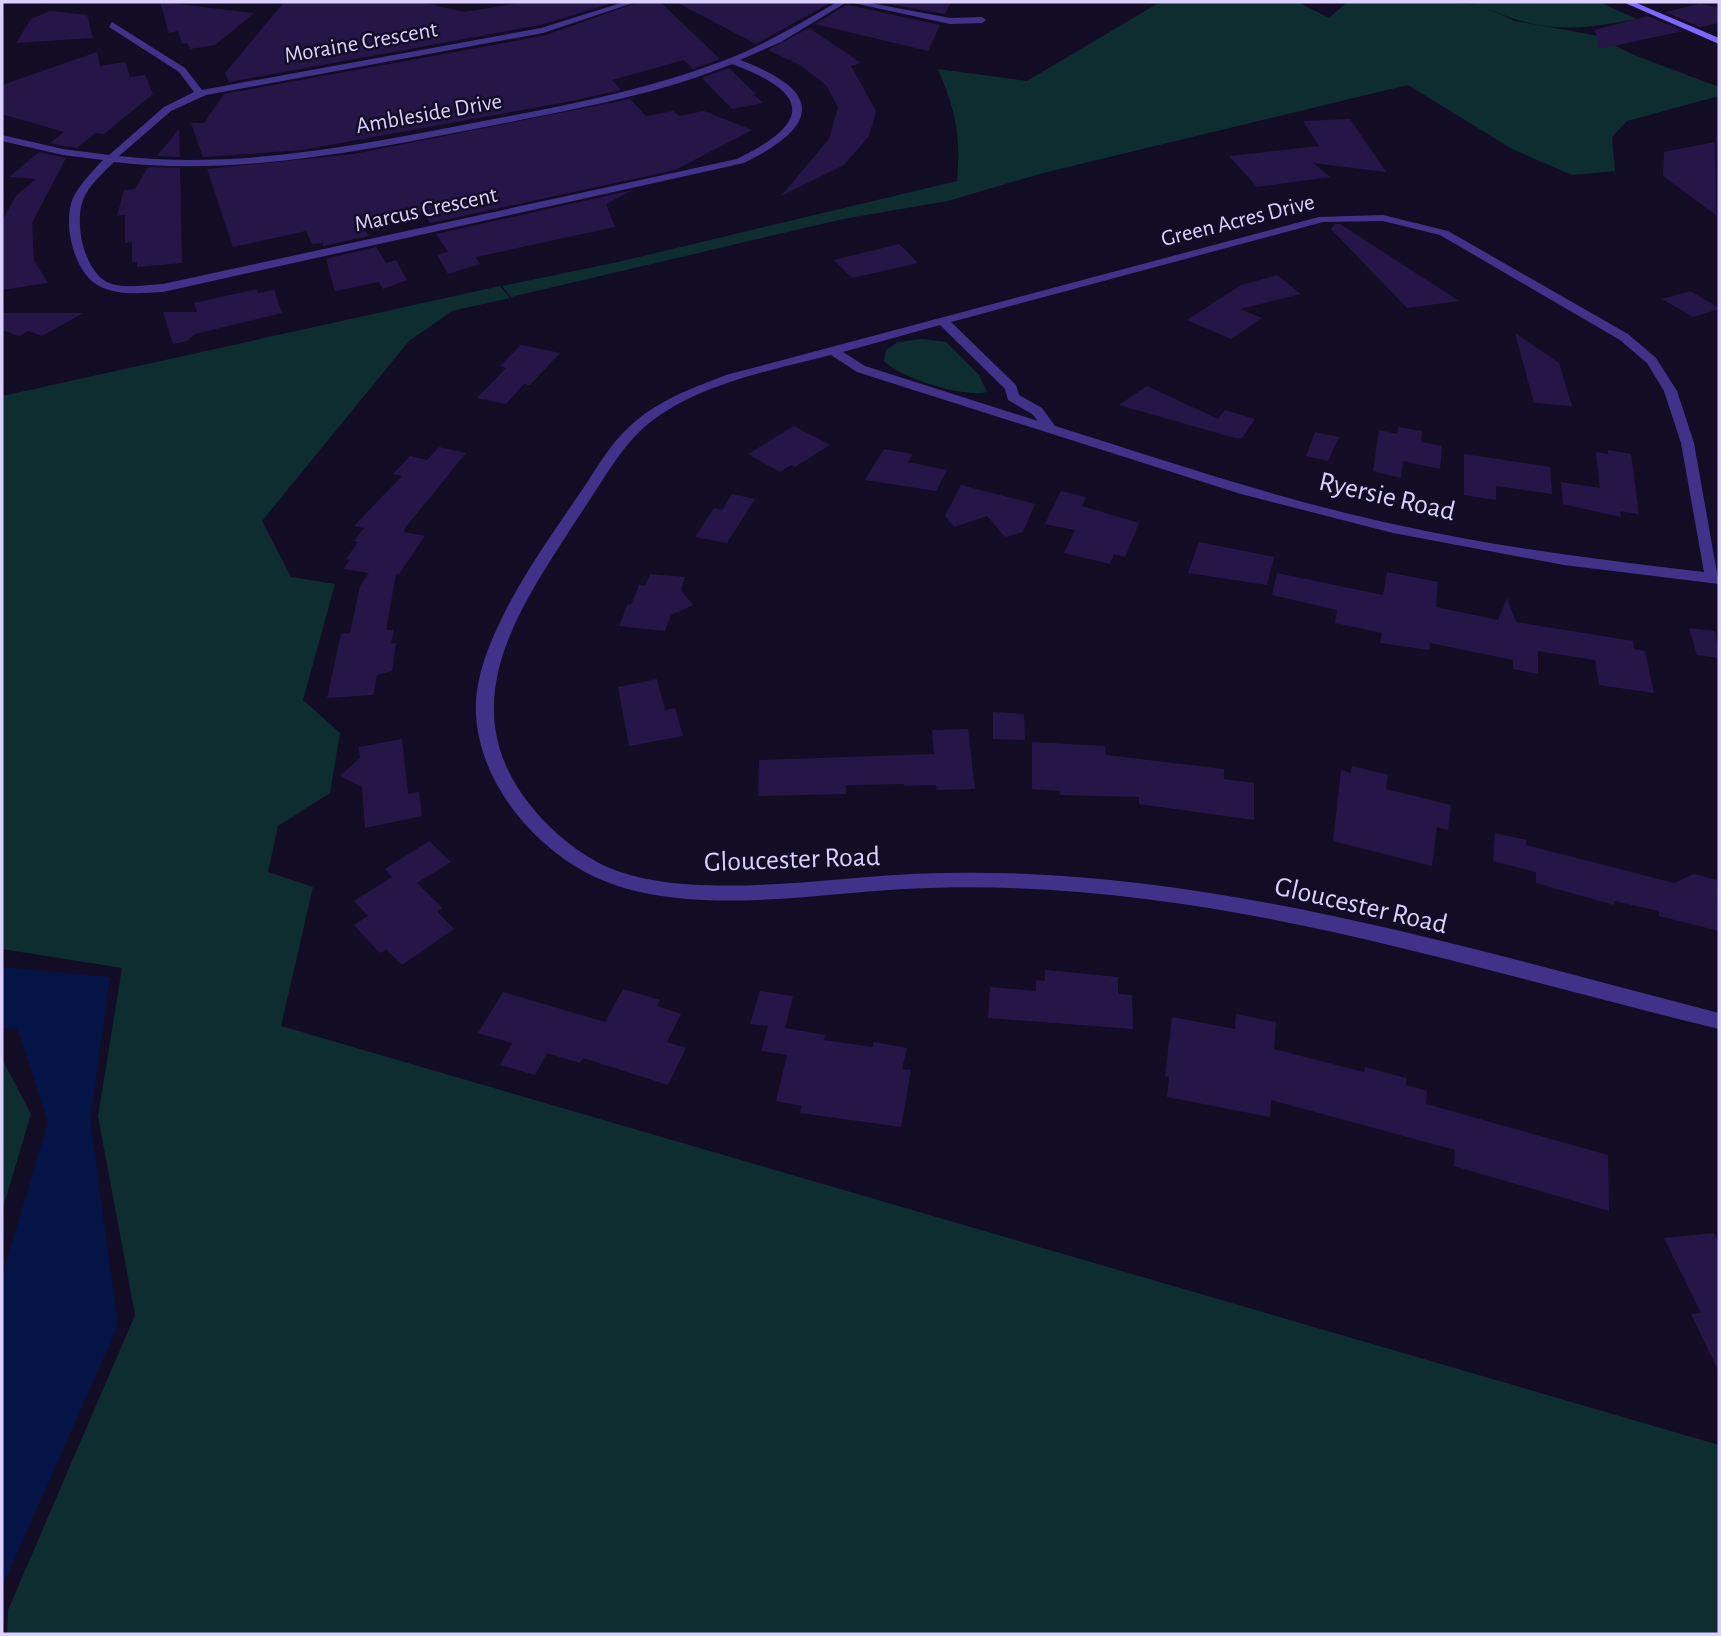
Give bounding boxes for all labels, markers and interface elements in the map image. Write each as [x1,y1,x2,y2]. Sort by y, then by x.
street label: Moraine Crescent [283,18,440,68]
street label: Ambleside Drive [354,90,504,138]
street label: Marcus Crescent [353,184,500,236]
street label: Green Acres Drive [1159,191,1317,251]
street label: Ryersie Road [1316,468,1458,526]
street label: Gloucester Road [703,843,881,877]
street label: Gloucester Road [1272,873,1450,939]

